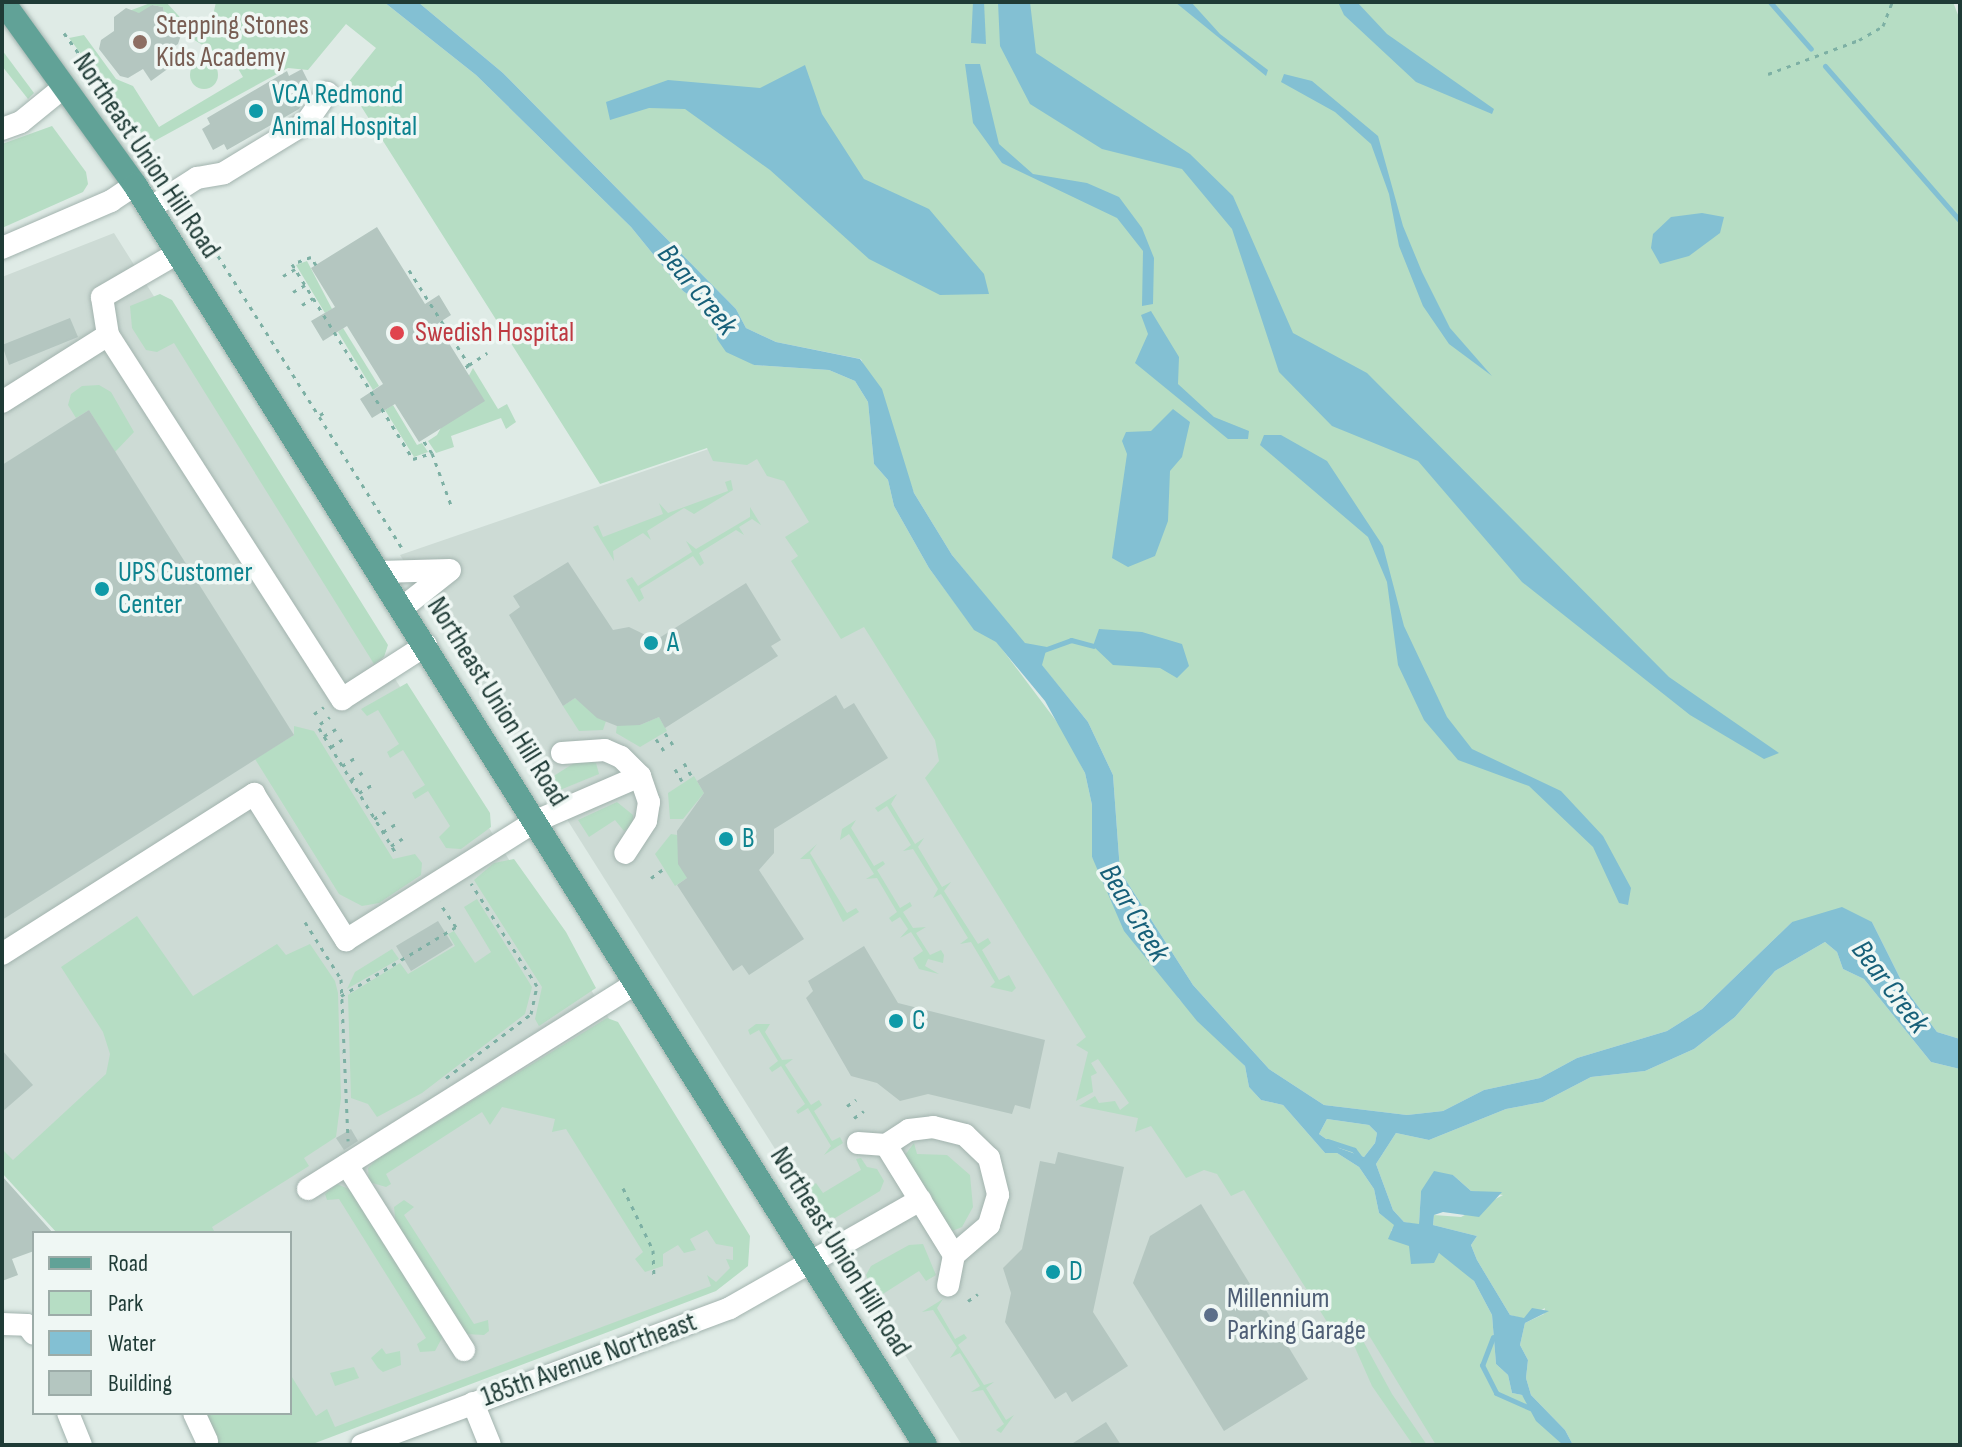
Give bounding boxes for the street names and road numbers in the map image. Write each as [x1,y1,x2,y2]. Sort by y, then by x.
street label: Northeast Union Hill Road [65,47,227,265]
street label: Northeast Union Hill Road [419,591,575,813]
street label: Northeast Union Hill Road [762,1141,918,1363]
street label: 185th Avenue Northeast [477,1305,701,1415]

